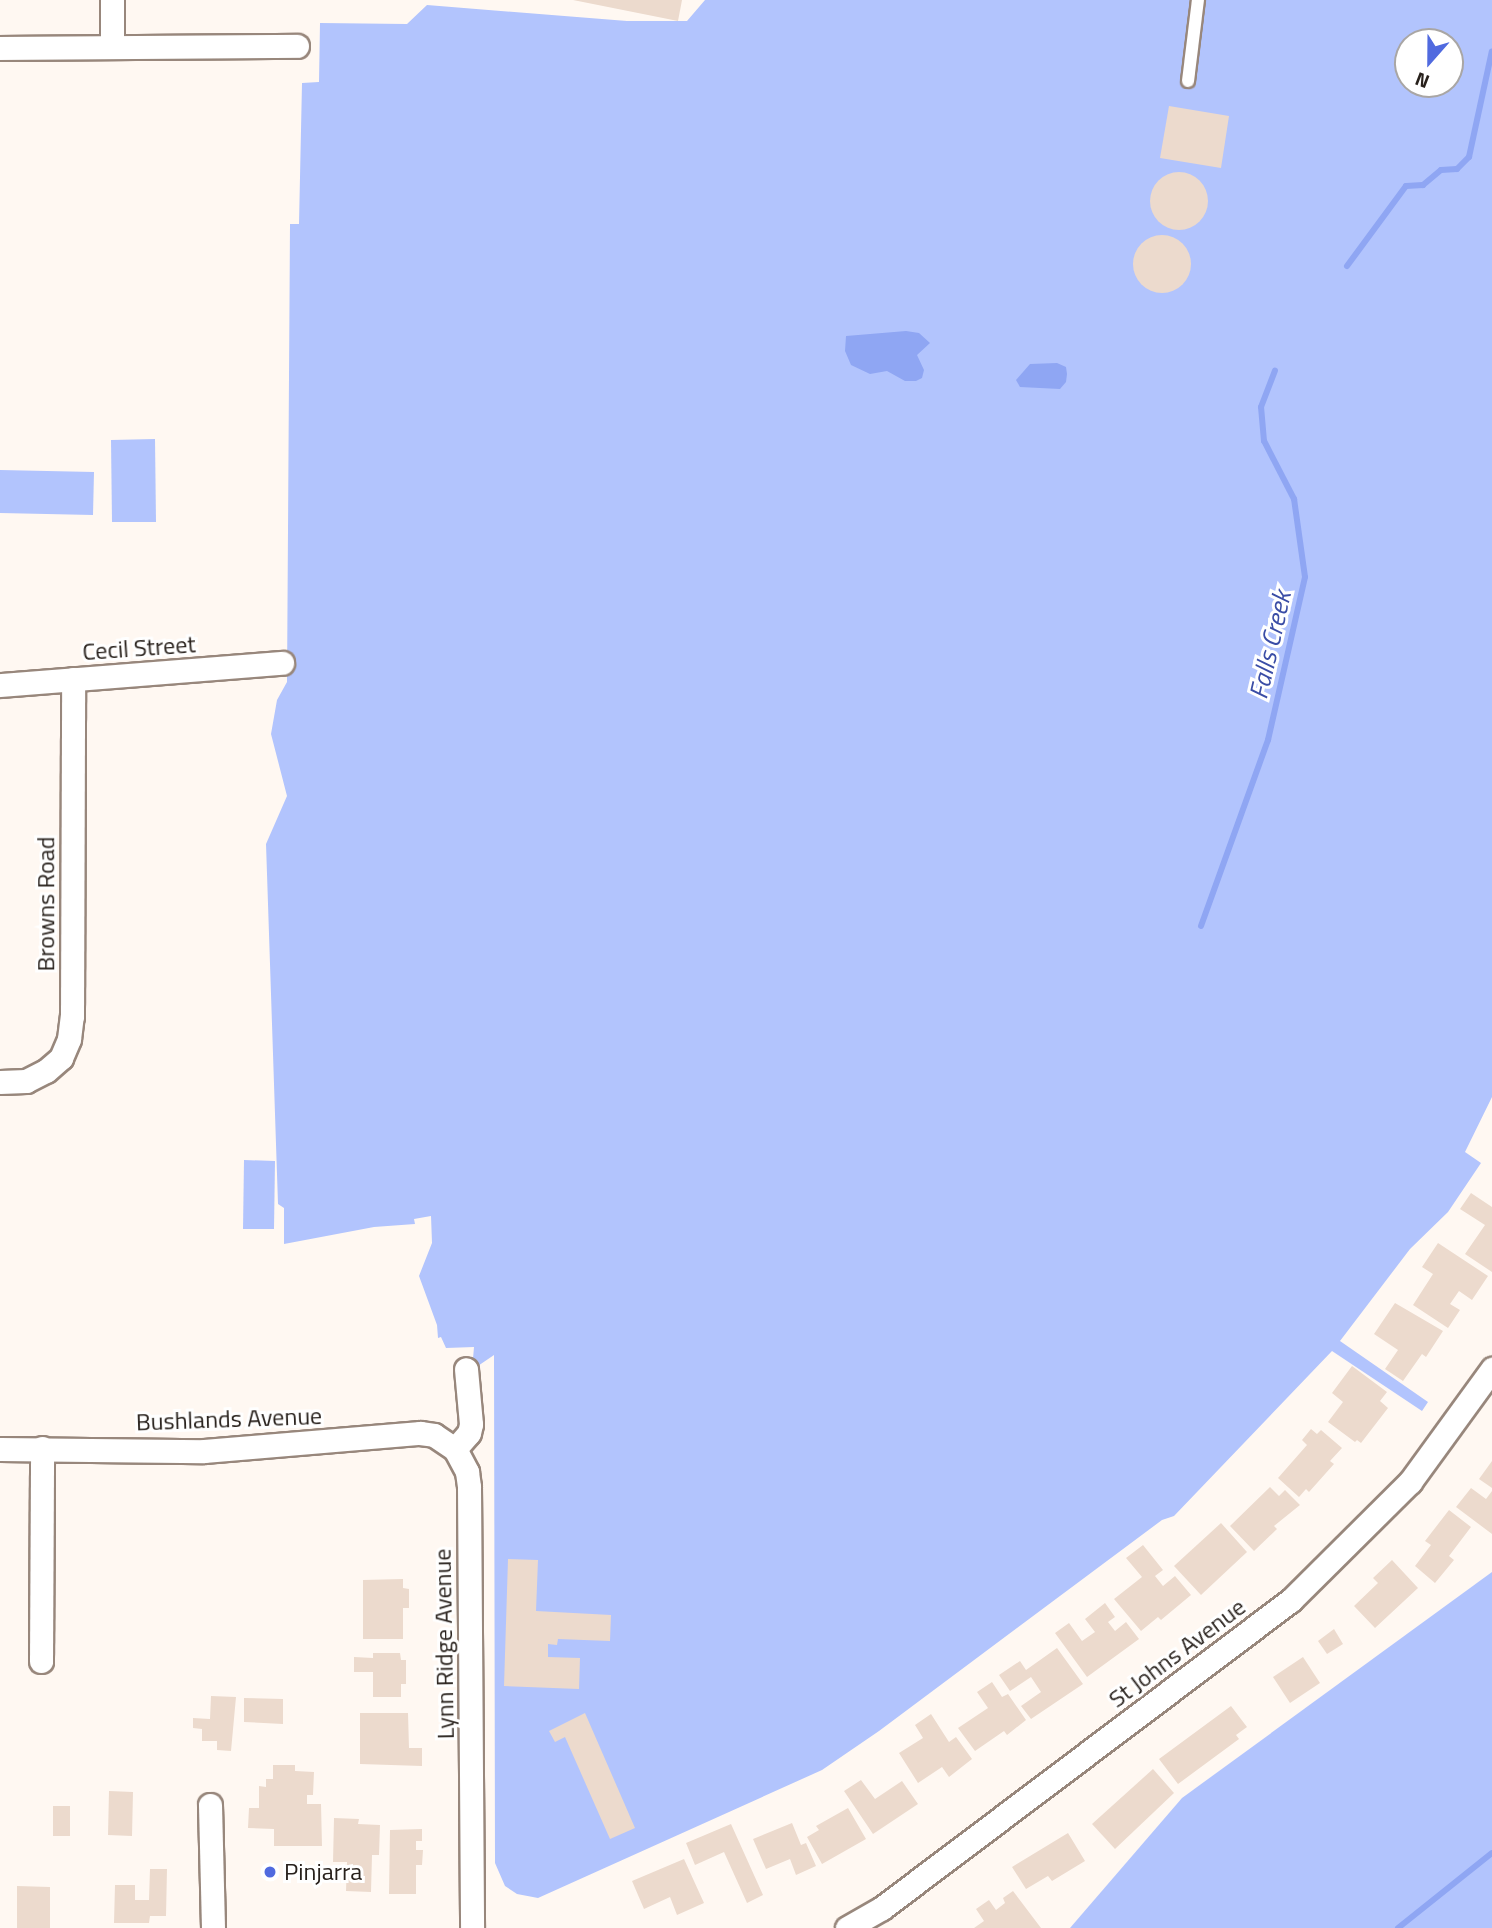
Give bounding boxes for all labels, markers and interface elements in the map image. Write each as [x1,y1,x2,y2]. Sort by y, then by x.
north arrow [1394,28,1464,98]
text: N [1411,65,1433,97]
water label: Falls Creek [1242,588,1298,702]
street label: Cecil Street [81,630,197,666]
street label: Browns Road [32,837,60,971]
street label: Bushlands Avenue [135,1401,323,1437]
street label: Lynn Ridge Avenue [428,1548,460,1740]
street label: St Johns Avenue [1103,1592,1251,1714]
place label: Pinjarra [284,1858,362,1886]
marker: Pinjarra [262,1864,278,1880]

